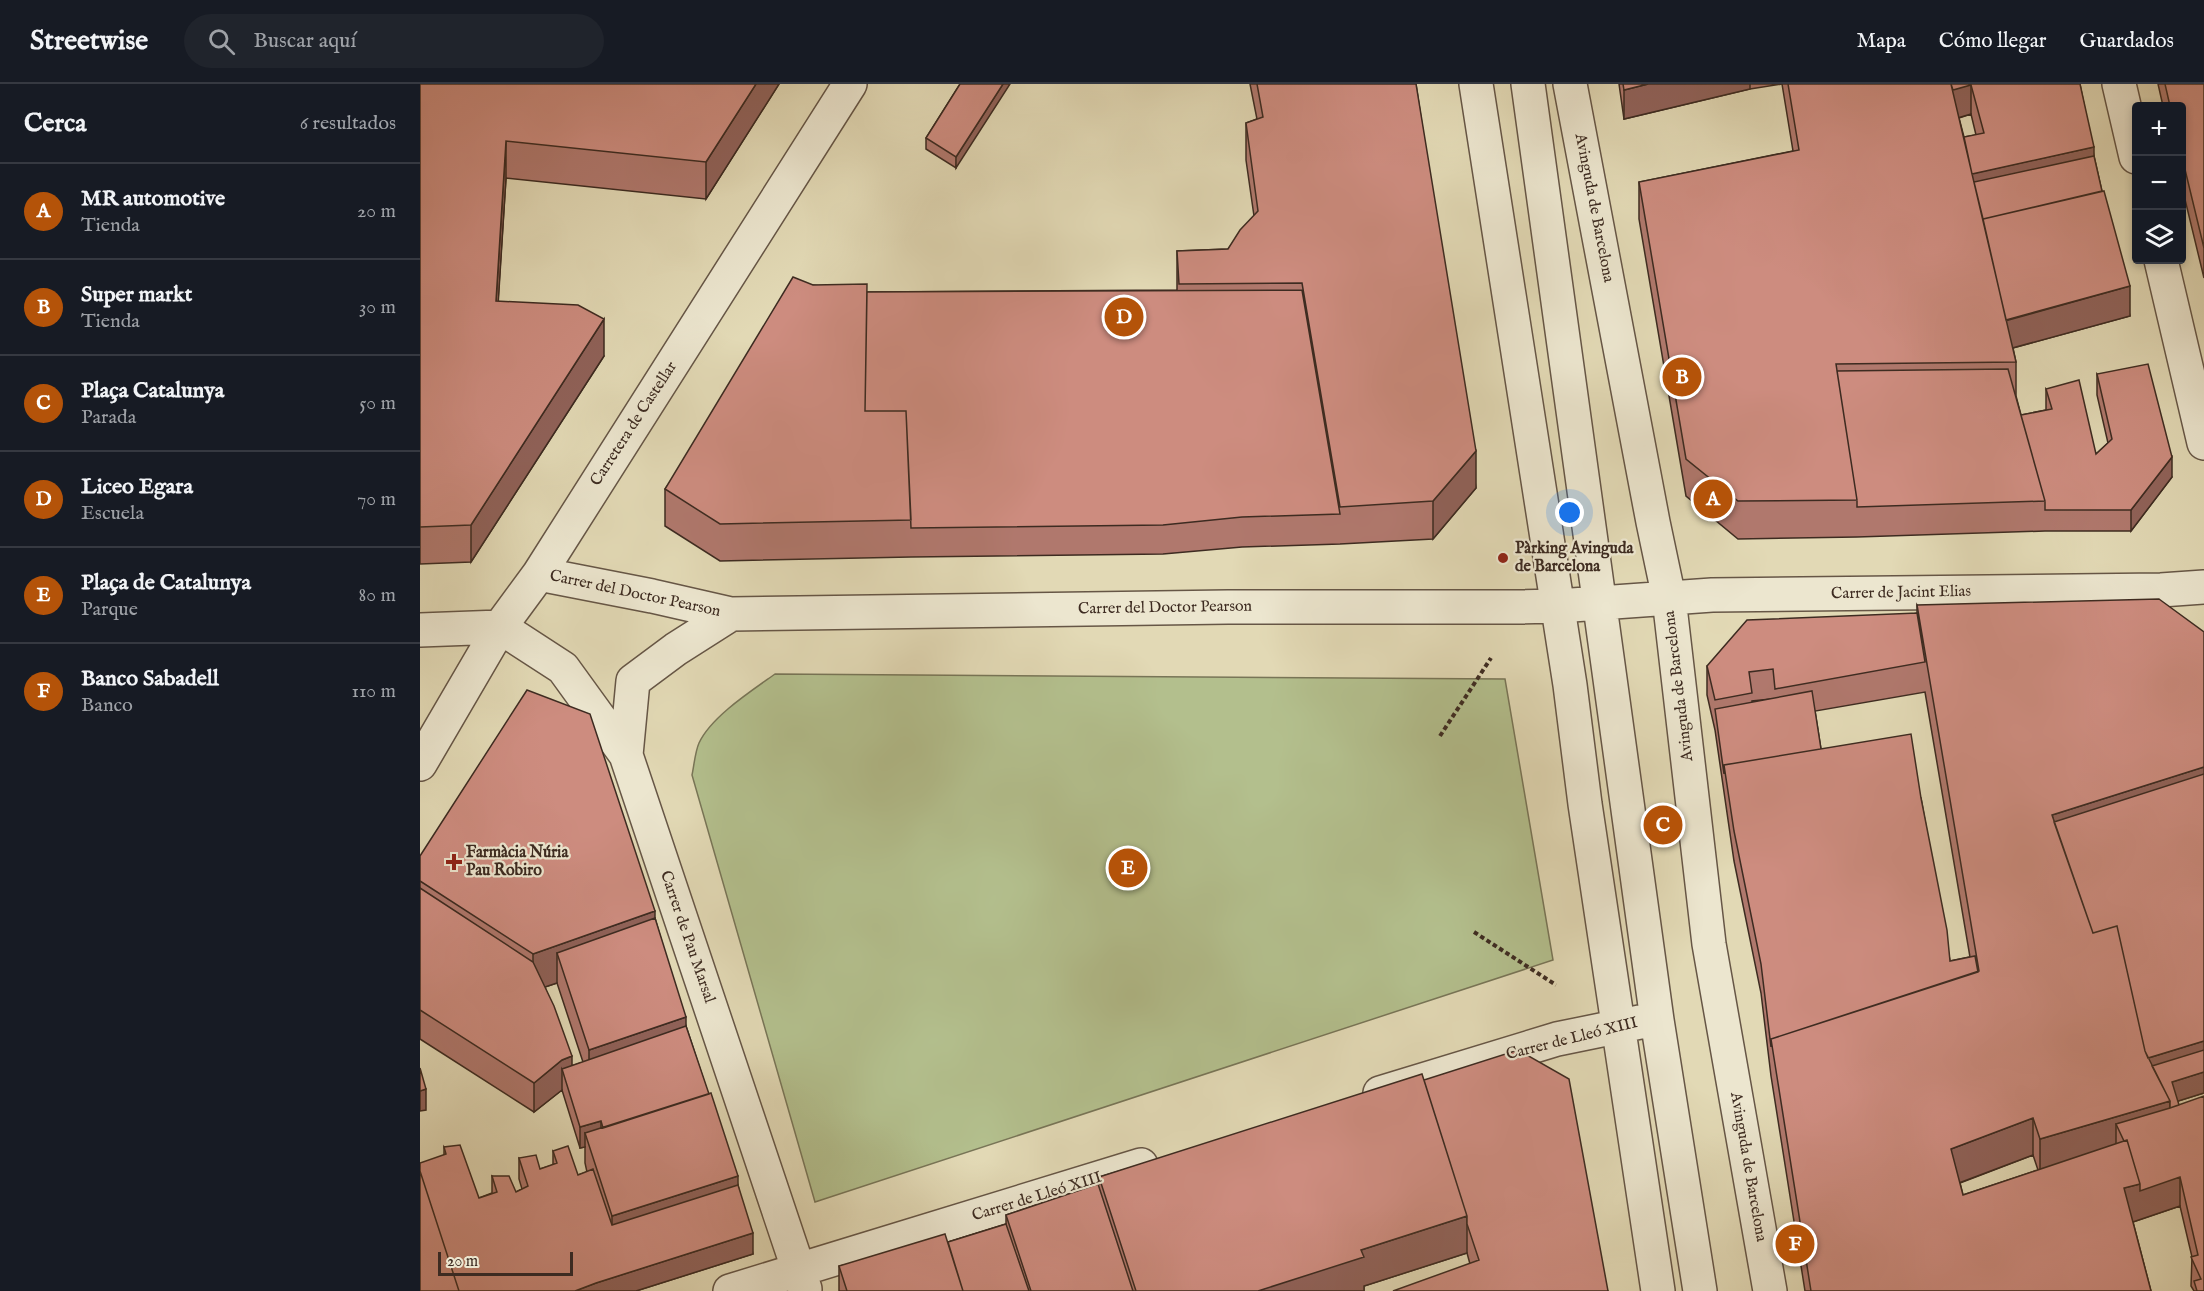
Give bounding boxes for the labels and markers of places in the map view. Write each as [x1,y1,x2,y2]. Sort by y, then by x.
pin: D [1104,294,1144,340]
pin: B [1662,354,1702,400]
pin: A [1694,476,1732,522]
place label: Pàrking Avinguda de Barcelona [1515,539,1634,577]
marker: Pàrking Avinguda de Barcelona [1496,551,1510,565]
pin: C [1644,802,1682,848]
place label: Farmàcia Núria Pau Robiro [466,843,569,881]
pin: E [1108,846,1148,890]
marker: Farmàcia Núria Pau Robiro [447,855,461,869]
pin: F [1776,1222,1814,1266]

